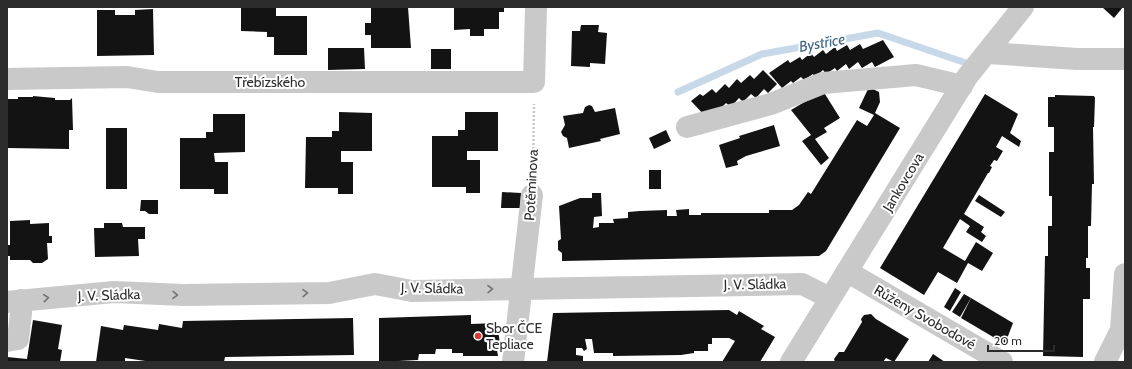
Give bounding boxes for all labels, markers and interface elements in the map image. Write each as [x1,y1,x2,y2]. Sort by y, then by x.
water label: Bystřice [798,30,847,56]
street label: Třebízského [235,73,306,91]
street label: Potěminova [520,149,542,221]
street label: Jankovcova [878,149,928,216]
street label: J. V. Sládka [723,274,787,294]
street label: J. V. Sládka [400,278,464,298]
street label: Růženy Svobodové [871,281,979,353]
street label: J. V. Sládka [76,285,141,305]
one-way arrow [487,285,493,293]
one-way arrow [302,289,308,297]
one-way arrow [172,290,178,299]
one-way arrow [43,293,49,302]
place label: Sbor ČCE Tepliace [486,319,542,353]
scale bar [988,327,1054,353]
marker: Sbor ČCE Tepliace [473,331,483,341]
text: 20 m [994,333,1022,348]

